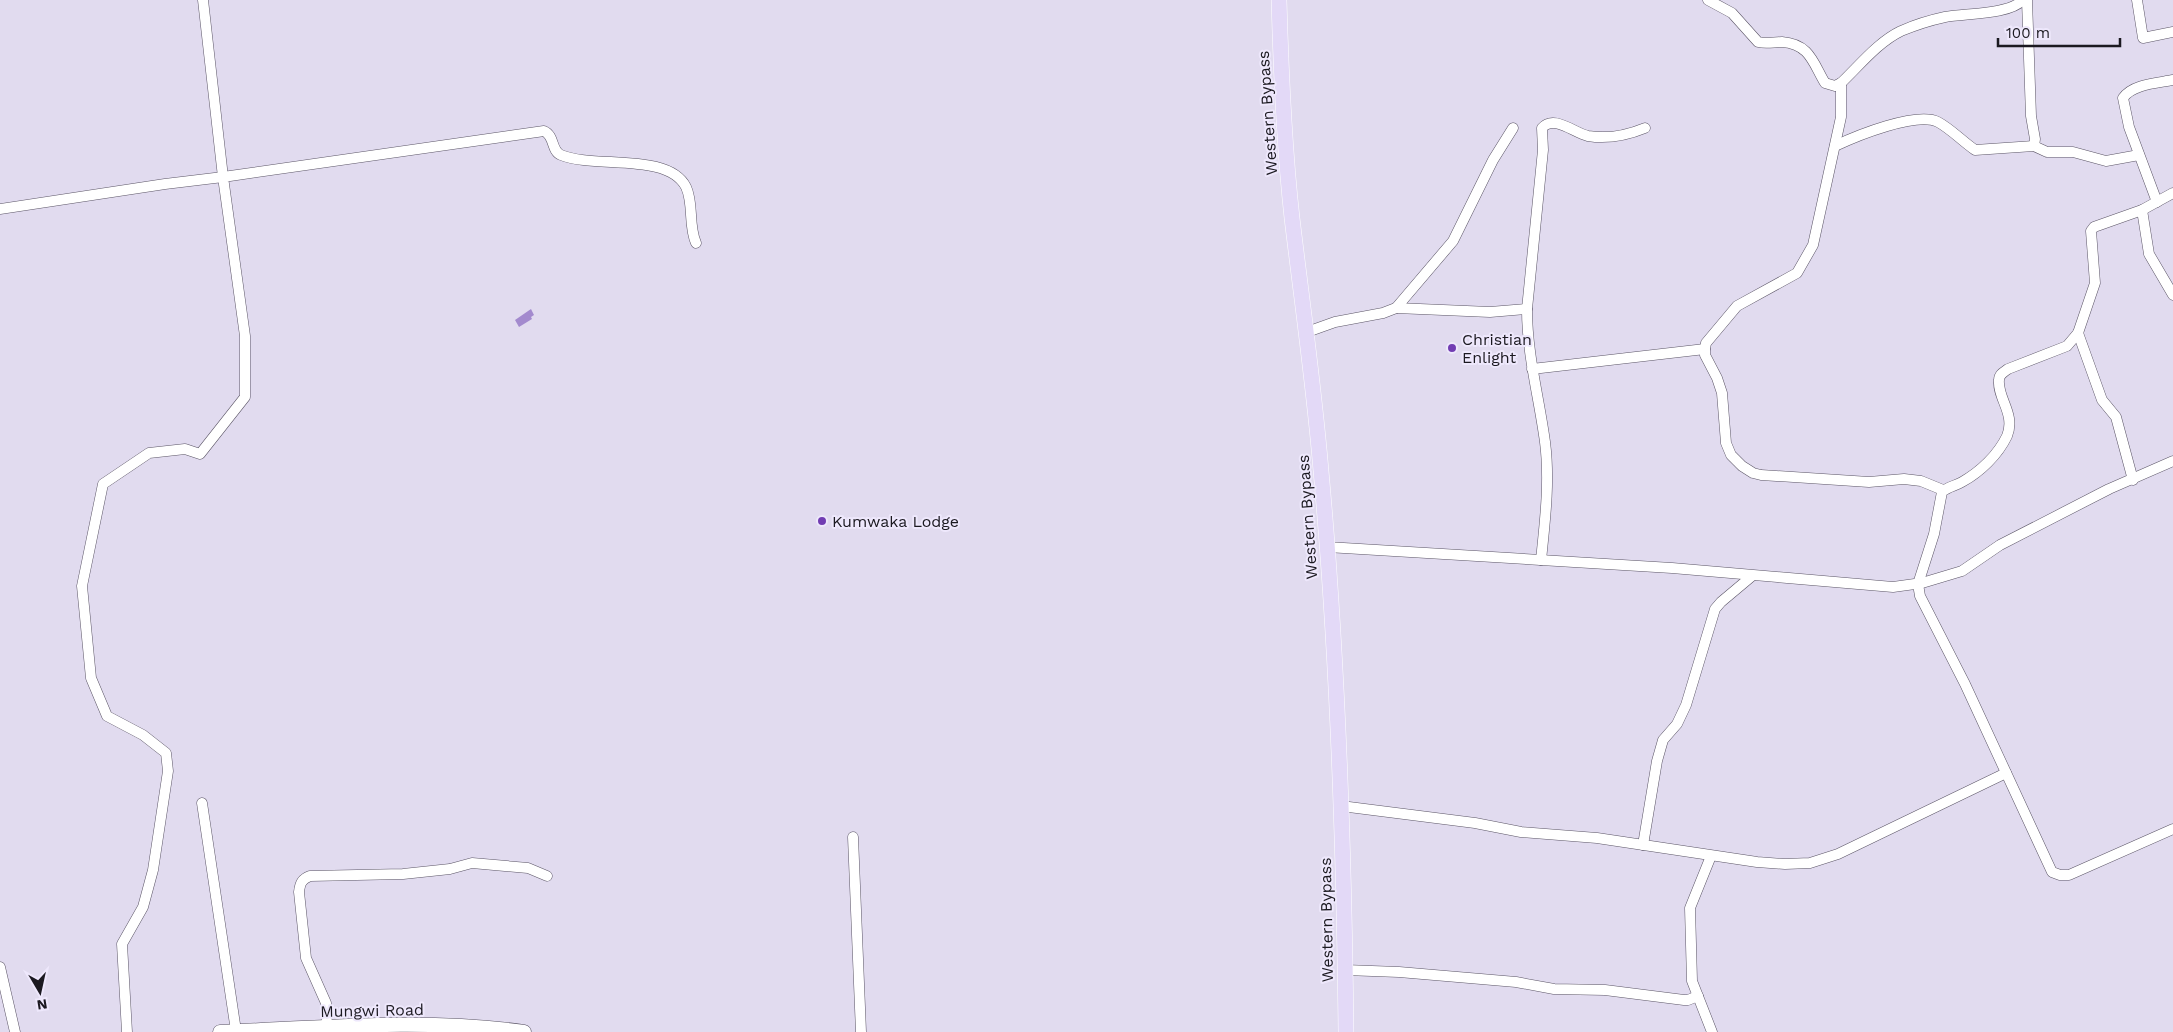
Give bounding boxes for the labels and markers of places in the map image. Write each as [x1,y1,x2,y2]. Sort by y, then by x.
place label: Christian Enlight [1462,330,1532,367]
marker: Christian Enlight [1446,342,1458,354]
place label: Kumwaka Lodge [832,512,959,531]
marker: Kumwaka Lodge [816,515,828,527]

